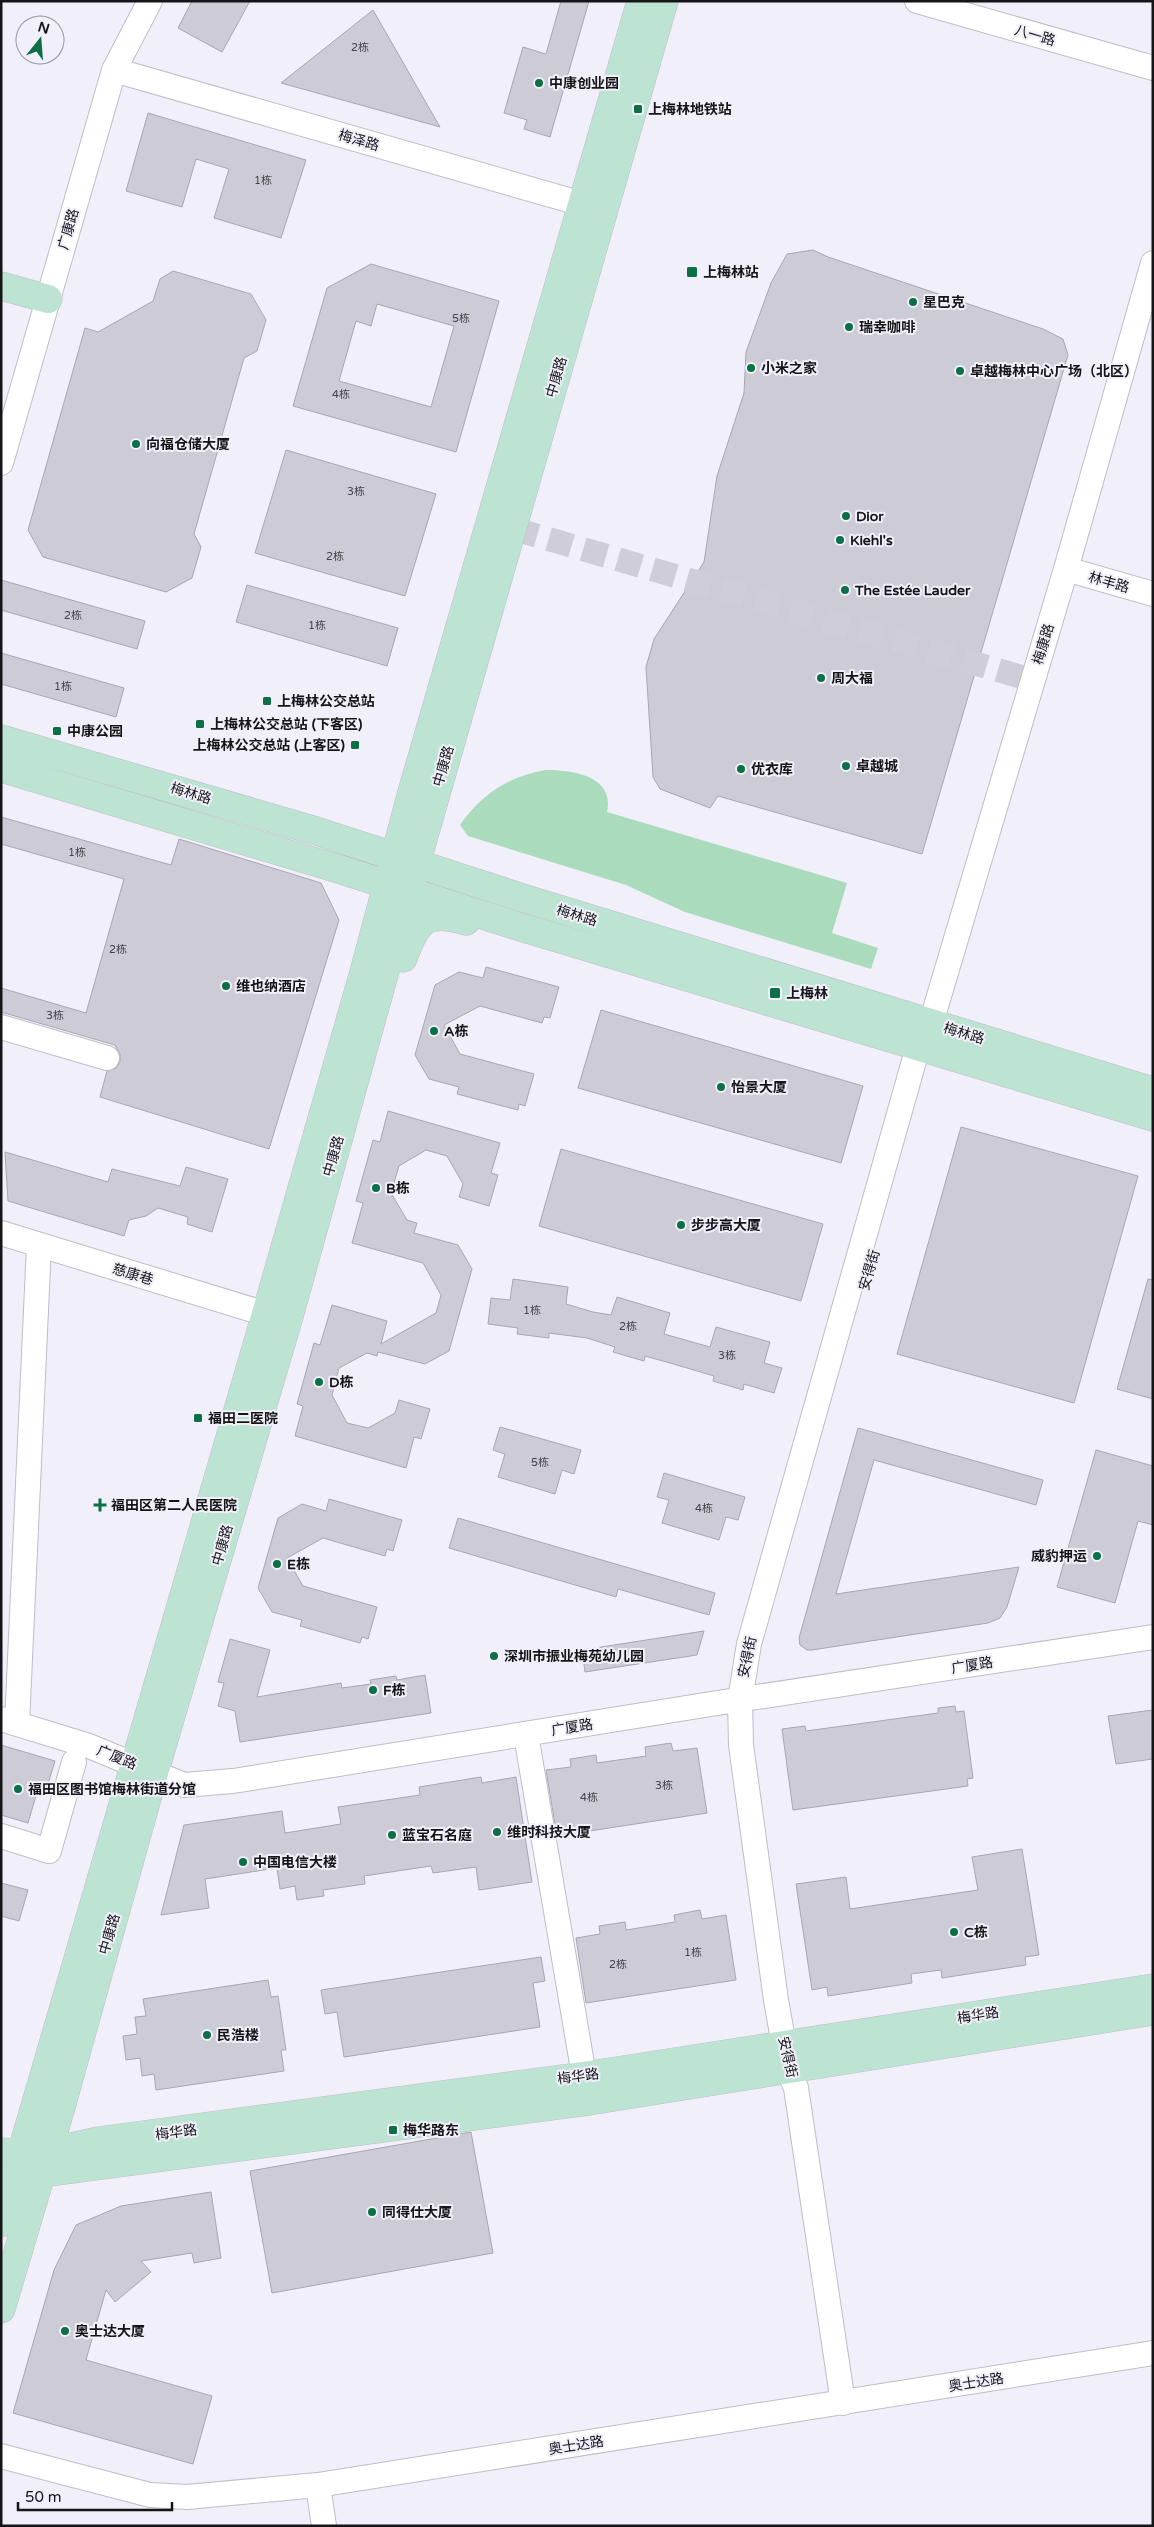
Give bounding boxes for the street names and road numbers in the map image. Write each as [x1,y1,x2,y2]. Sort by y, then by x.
street label: 八一路 [1012,22,1057,49]
street label: 梅泽路 [336,127,381,154]
street label: 广康路 [55,207,82,252]
street label: 中康路 [543,355,570,400]
street label: 林丰路 [1086,569,1131,596]
street label: 梅康路 [1029,622,1058,667]
street label: 中康路 [430,744,457,789]
street label: 梅林路 [168,779,213,808]
street label: 梅林路 [554,901,599,930]
street label: 梅林路 [941,1019,986,1048]
street label: 中康路 [320,1134,347,1179]
street label: 安得街 [856,1248,883,1293]
street label: 慈康巷 [110,1260,155,1289]
street label: 中康路 [209,1523,236,1568]
street label: 安得街 [735,1635,760,1679]
street label: 广厦路 [950,1654,994,1677]
street label: 广厦路 [550,1716,594,1739]
street label: 广厦路 [94,1742,139,1773]
street label: 中康路 [96,1912,123,1957]
street label: 梅华路 [956,2004,1000,2027]
street label: 安得街 [775,2035,801,2079]
street label: 梅华路 [556,2065,600,2088]
street label: 梅华路 [154,2121,198,2144]
street label: 奥士达路 [947,2370,1005,2395]
street label: 奥士达路 [547,2433,605,2458]

